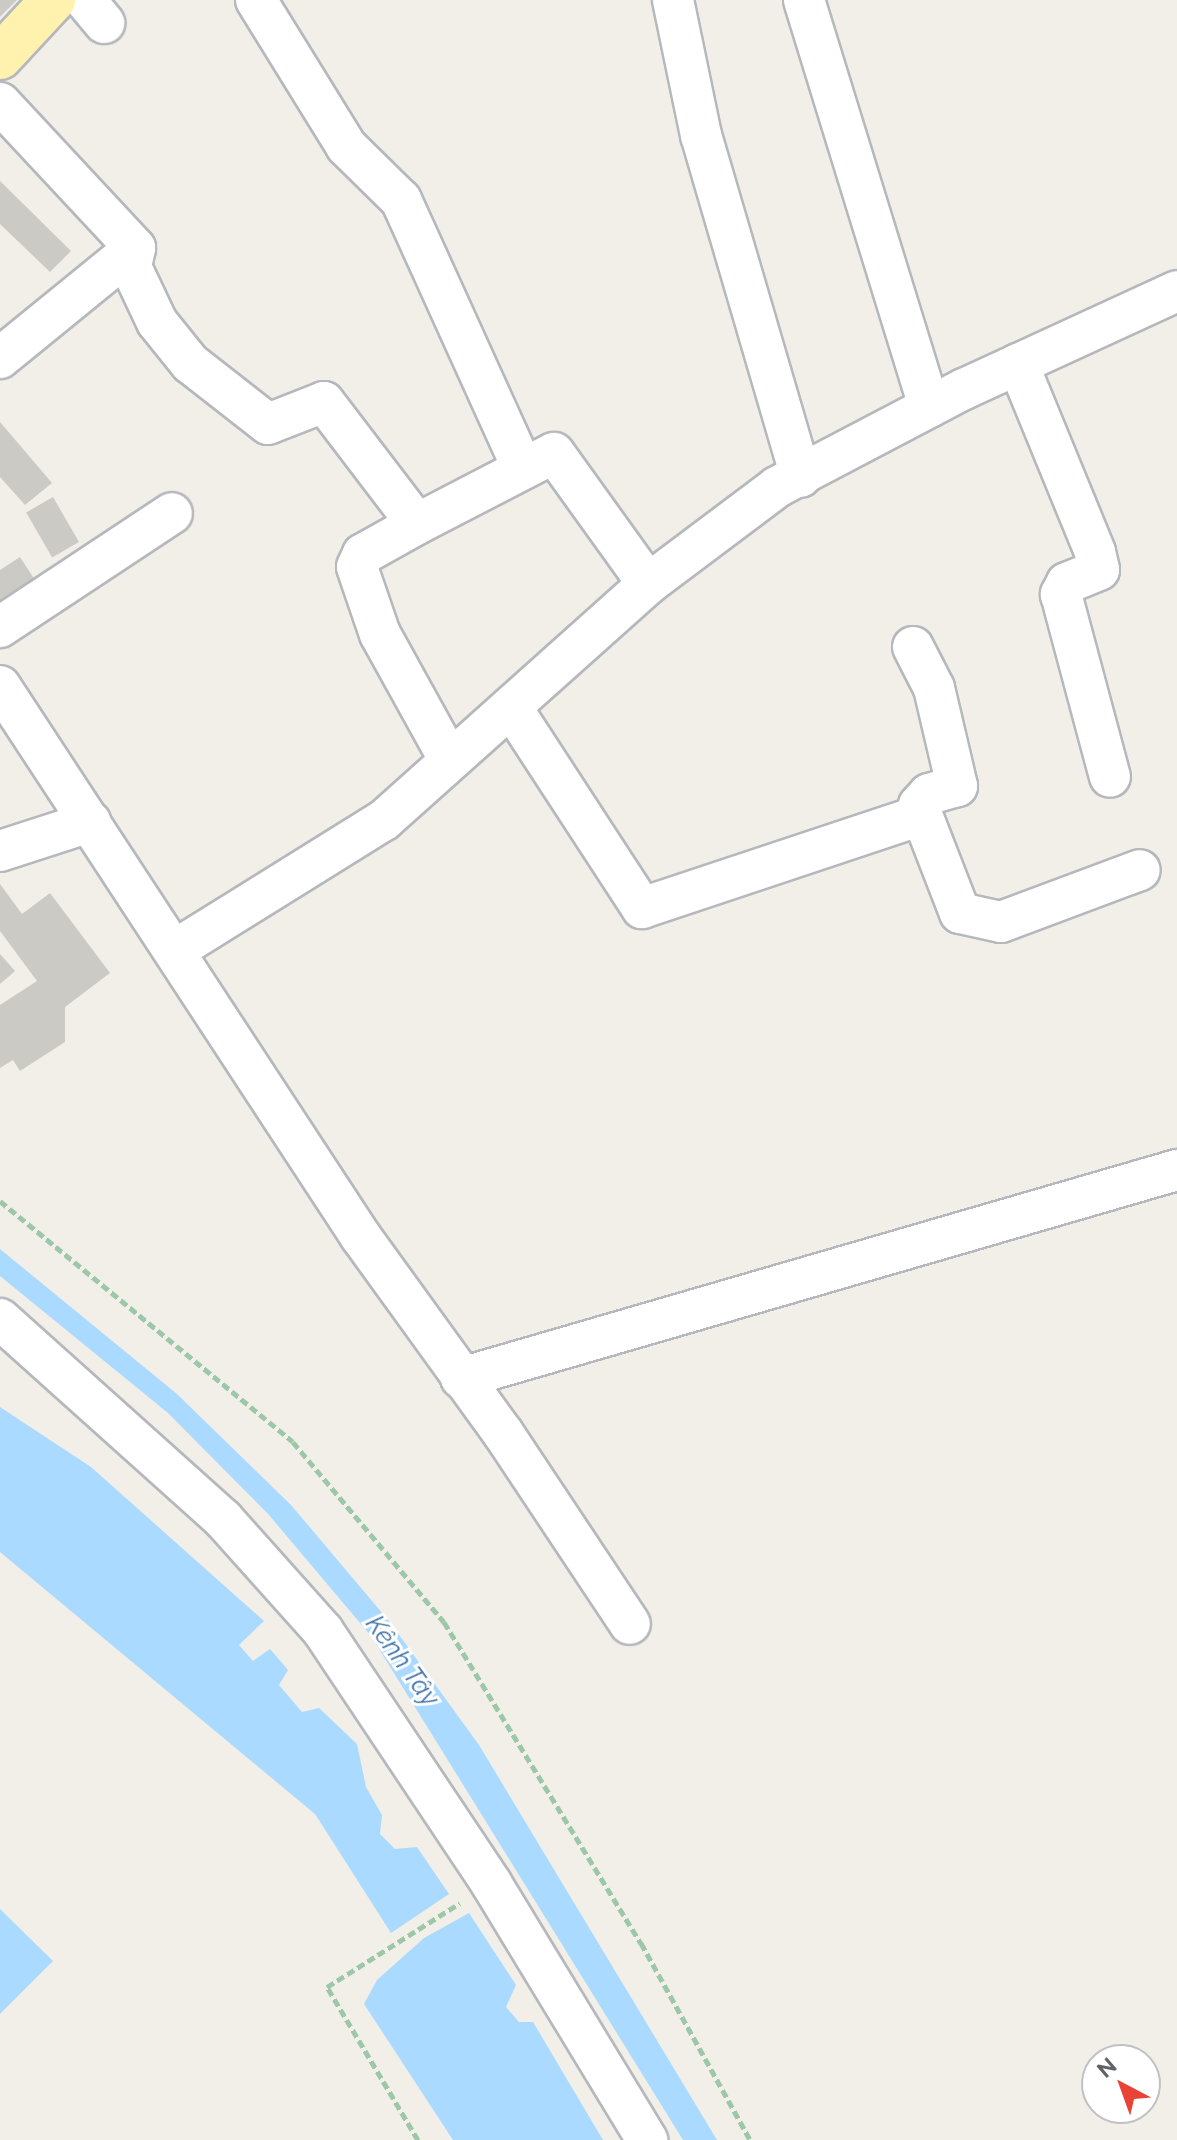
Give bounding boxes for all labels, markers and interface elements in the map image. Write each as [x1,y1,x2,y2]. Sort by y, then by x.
water label: Kênh Tây [358,1609,446,1713]
north arrow [1081,2044,1161,2124]
text: N [1092,2052,1121,2083]

